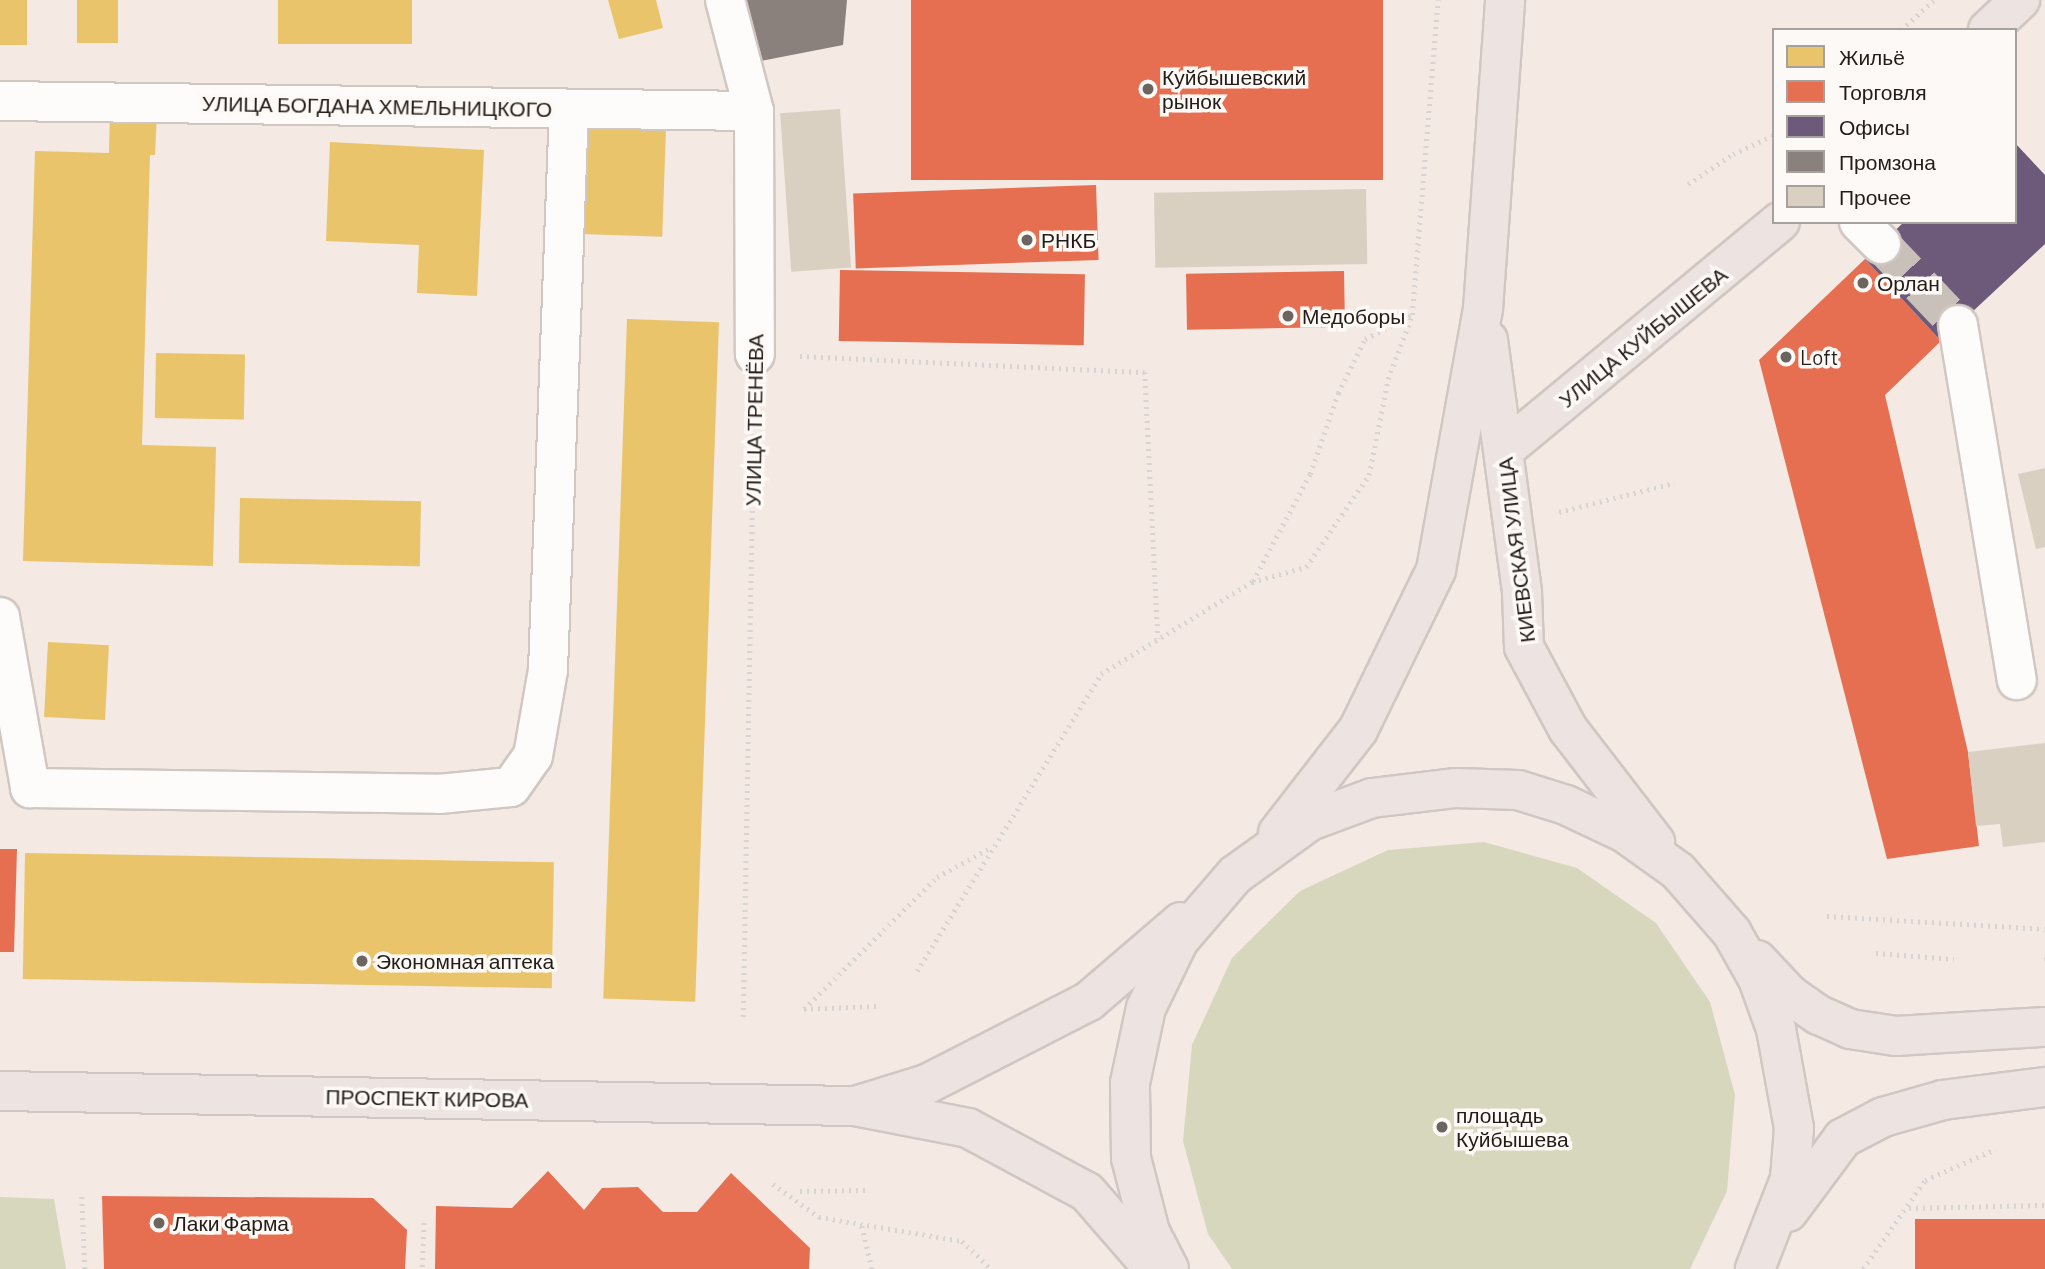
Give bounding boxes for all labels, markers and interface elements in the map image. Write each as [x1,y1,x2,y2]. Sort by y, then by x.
legend [1772,28,2017,224]
text: Жильё [1839,44,1905,69]
place label: Куйбышевский рынок [1162,64,1306,114]
text: Торговля [1839,79,1927,104]
marker: Куйбышевский рынок [1140,81,1156,97]
street label: УЛИЦА БОГДАНА ХМЕЛЬНИЦКОГО [202,90,552,122]
text: Офисы [1839,114,1910,139]
text: Промзона [1839,149,1936,174]
text: Прочее [1839,184,1911,209]
place label: РНКБ [1041,227,1096,253]
marker: РНКБ [1019,232,1035,248]
street label: УЛИЦА КУЙБЫШЕВА [1554,261,1732,413]
place label: Орлан [1877,270,1940,296]
marker: Орлан [1855,275,1871,291]
place label: Медоборы [1302,303,1405,329]
marker: Медоборы [1280,308,1296,324]
street label: УЛИЦА ТРЕНЁВА [740,333,768,507]
place label: Loft [1800,344,1838,370]
marker: Loft [1778,349,1794,365]
street label: КИЕВСКАЯ УЛИЦА [1492,456,1540,644]
place label: Экономная аптека [376,948,554,974]
marker: Экономная аптека [354,953,370,969]
street label: ПРОСПЕКТ КИРОВА [325,1084,529,1112]
place label: площадь Куйбышева [1456,1102,1569,1152]
marker: площадь Куйбышева [1434,1119,1450,1135]
place label: Лаки Фарма [173,1210,289,1236]
marker: Лаки Фарма [151,1215,167,1231]

